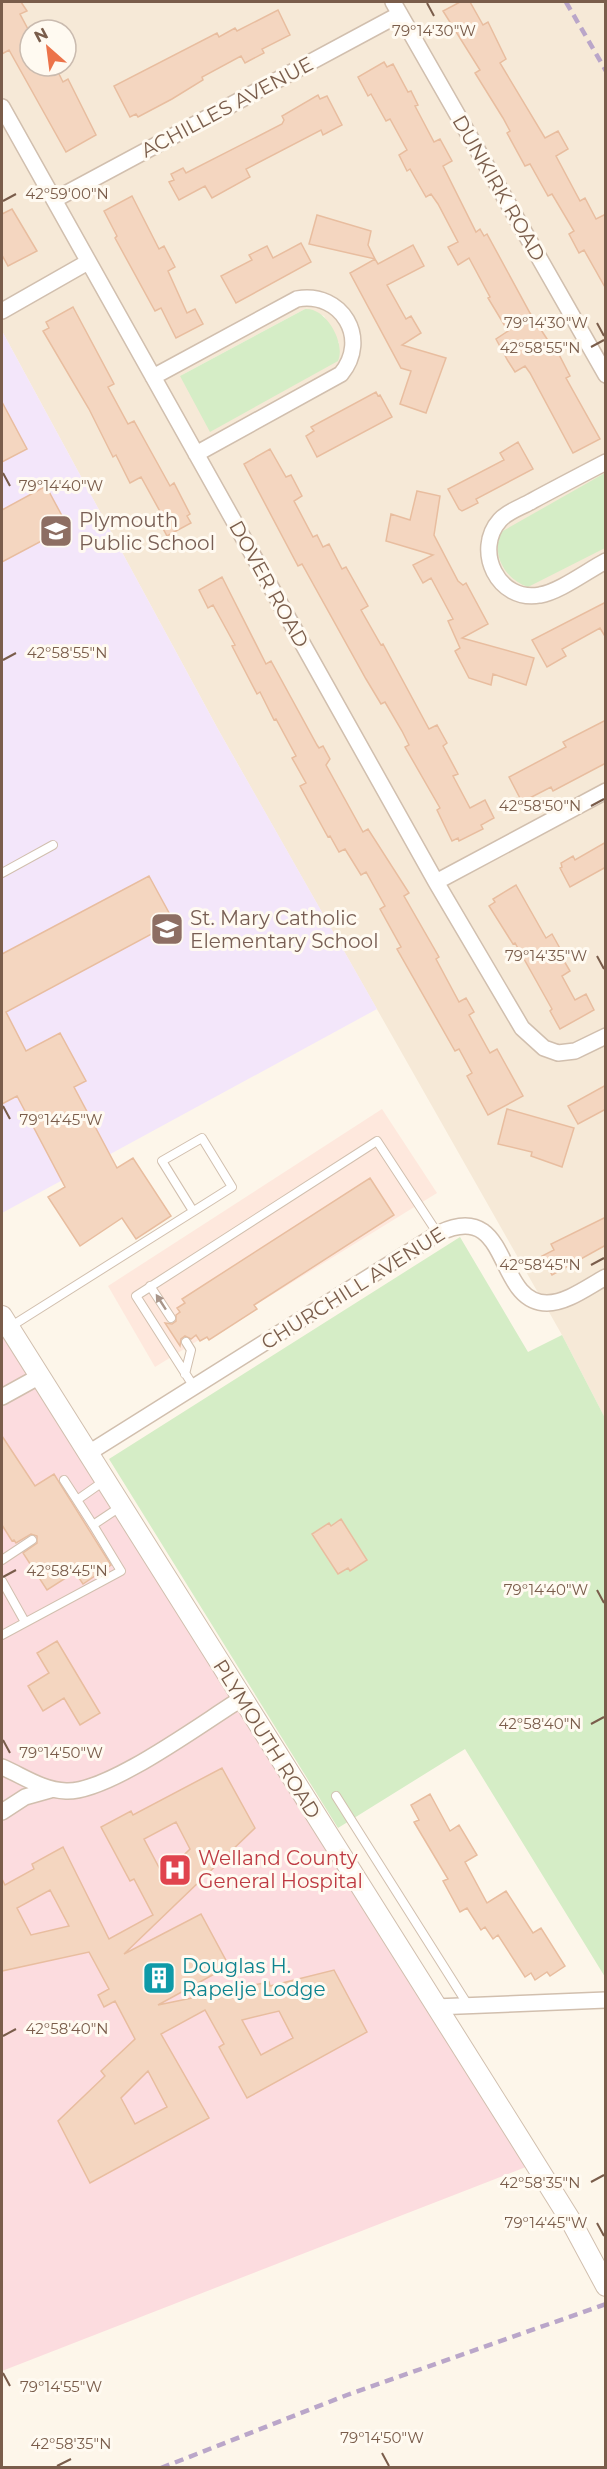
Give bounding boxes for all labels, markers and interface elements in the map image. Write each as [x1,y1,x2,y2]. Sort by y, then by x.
north arrow [18,18,78,78]
text: 79°14'30"W [392,21,476,40]
text: N [31,24,51,47]
street label: ACHILLES AVENUE [137,52,317,162]
street label: DUNKIRK ROAD [447,111,551,265]
text: 42°59'00"N [25,184,109,203]
text: 79°14'30"W [504,313,588,332]
text: 42°58'55"N [500,338,580,357]
text: 79°14'40"W [19,476,104,495]
place label: Plymouth Public School [79,508,215,555]
school or university icon: Plymouth Public School [38,513,74,549]
street label: DOVER ROAD [224,516,314,652]
text: 42°58'55"N [27,643,107,662]
text: 42°58'50"N [499,796,581,815]
place label: St. Mary Catholic Elementary School [190,906,379,953]
school or university icon: St. Mary Catholic Elementary School [149,911,185,947]
text: 79°14'35"W [505,946,587,965]
text: 79°14'45"W [20,1110,103,1129]
street label: CHURCHILL AVENUE [257,1222,449,1354]
text: 42°58'45"N [499,1255,581,1274]
one-way arrow [155,1294,166,1311]
text: 42°58'45"N [26,1561,108,1580]
text: 79°14'40"W [504,1580,589,1599]
street label: PLYMOUTH ROAD [208,1655,326,1823]
text: 42°58'40"N [498,1714,582,1733]
text: 79°14'50"W [19,1743,103,1762]
place label: Welland County General Hospital [198,1846,363,1893]
hospital icon: Welland County General Hospital [157,1852,193,1888]
place label: Douglas H. Rapelje Lodge [182,1954,326,2001]
building icon: Douglas H. Rapelje Lodge [141,1960,177,1996]
text: 42°58'40"N [25,2019,109,2038]
text: 42°58'35"N [500,2173,580,2192]
text: 79°14'45"W [505,2213,588,2232]
text: 79°14'55"W [20,2377,102,2396]
text: 79°14'50"W [340,2428,424,2447]
text: 42°58'35"N [31,2434,111,2453]

